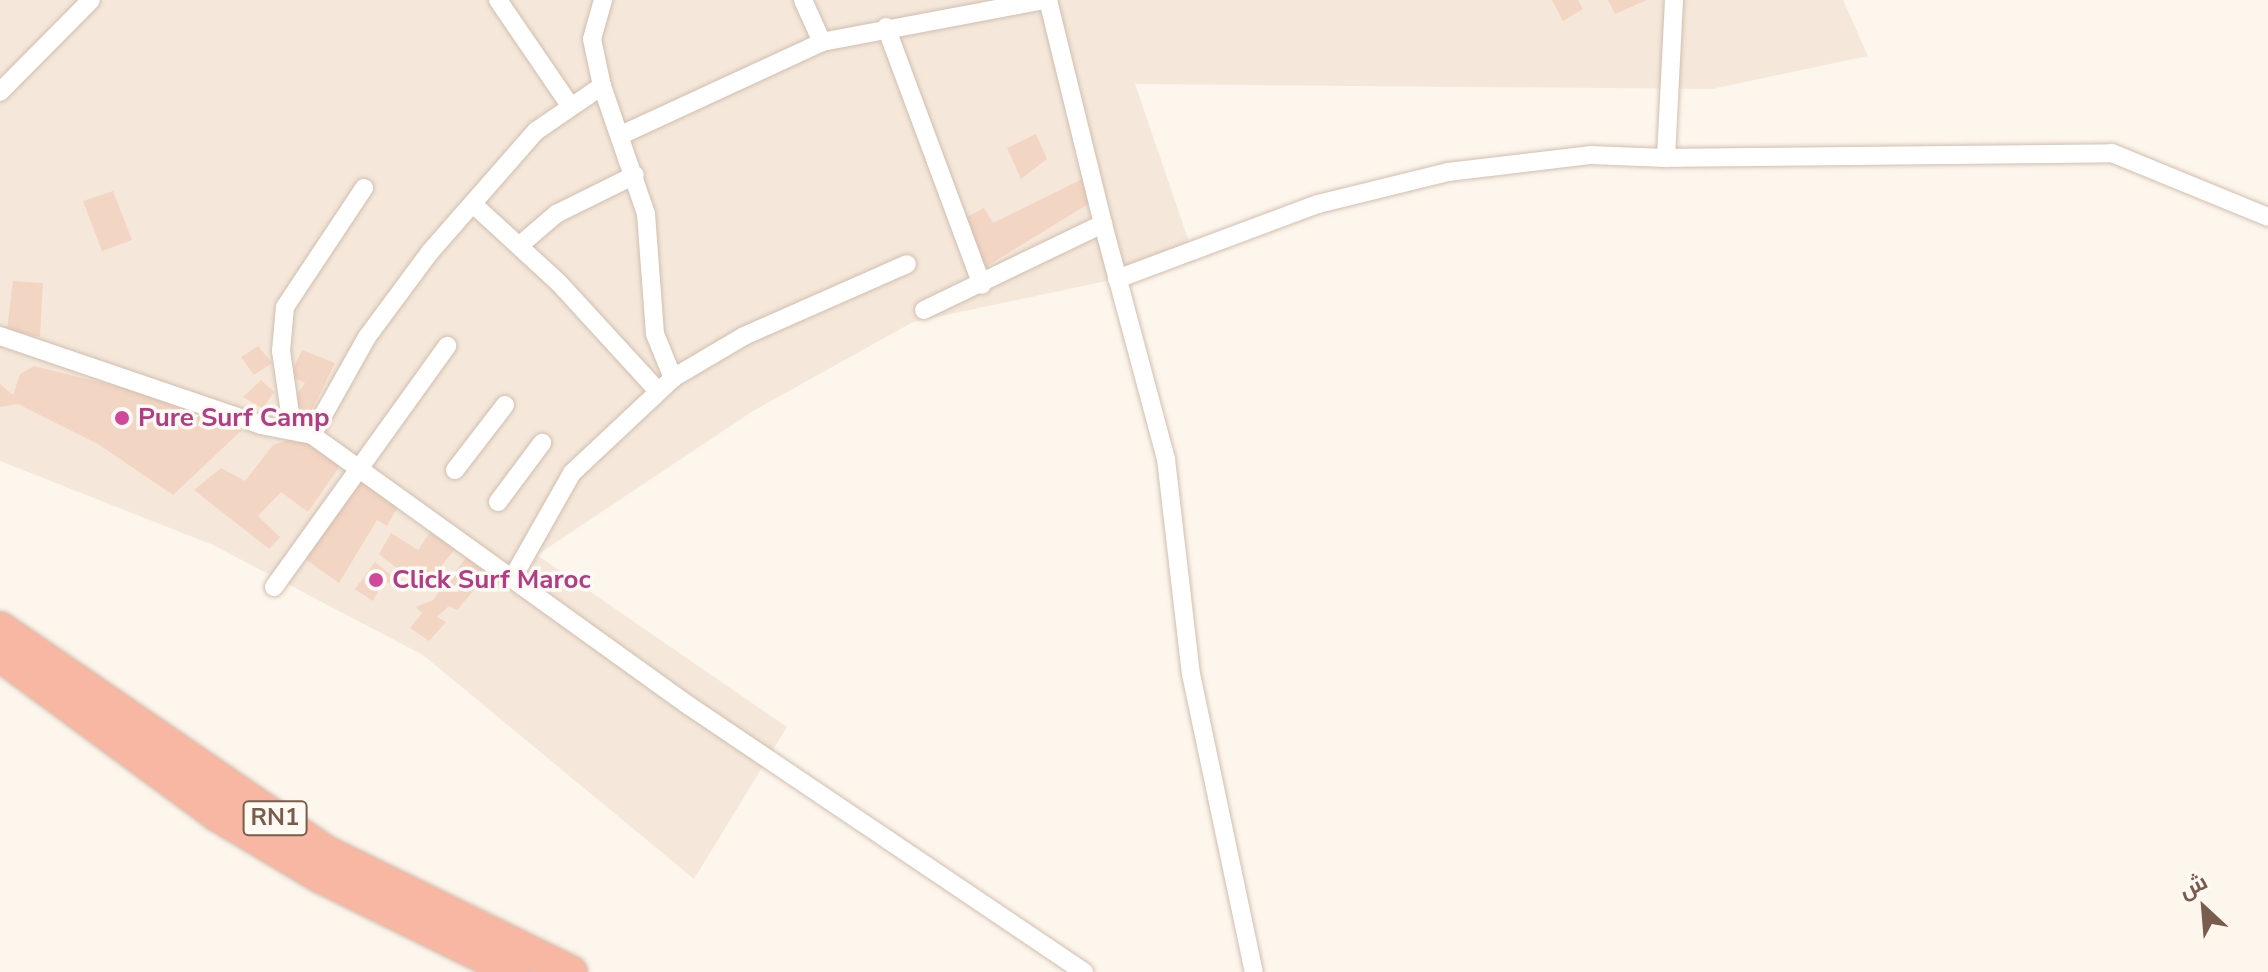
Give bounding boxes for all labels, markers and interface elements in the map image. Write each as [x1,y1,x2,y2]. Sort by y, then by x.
place label: Pure Surf Camp [138,402,330,434]
marker: Pure Surf Camp [113,409,131,427]
place label: Click Surf Maroc [392,564,591,596]
marker: Click Surf Maroc [367,571,385,589]
road number: RN1 [241,798,309,838]
text: ش [2174,867,2213,906]
north arrow [2164,868,2244,948]

